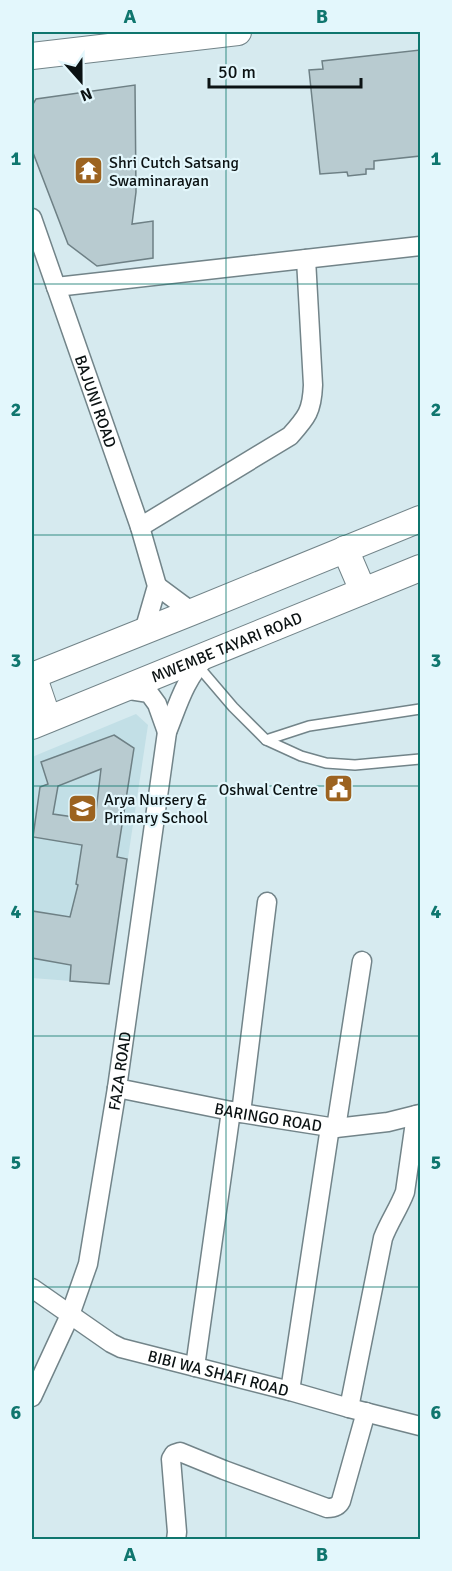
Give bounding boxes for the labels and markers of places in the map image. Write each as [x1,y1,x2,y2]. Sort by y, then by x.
place label: Shri Cutch Satsang Swaminarayan [109,153,239,191]
temple icon: Shri Cutch Satsang Swaminarayan [72,155,104,187]
public building icon: Oshwal Centre [323,773,355,805]
place label: Oshwal Centre [219,780,318,800]
place label: Arya Nursery & Primary School [104,790,208,828]
school or university icon: Arya Nursery & Primary School [67,792,99,824]

